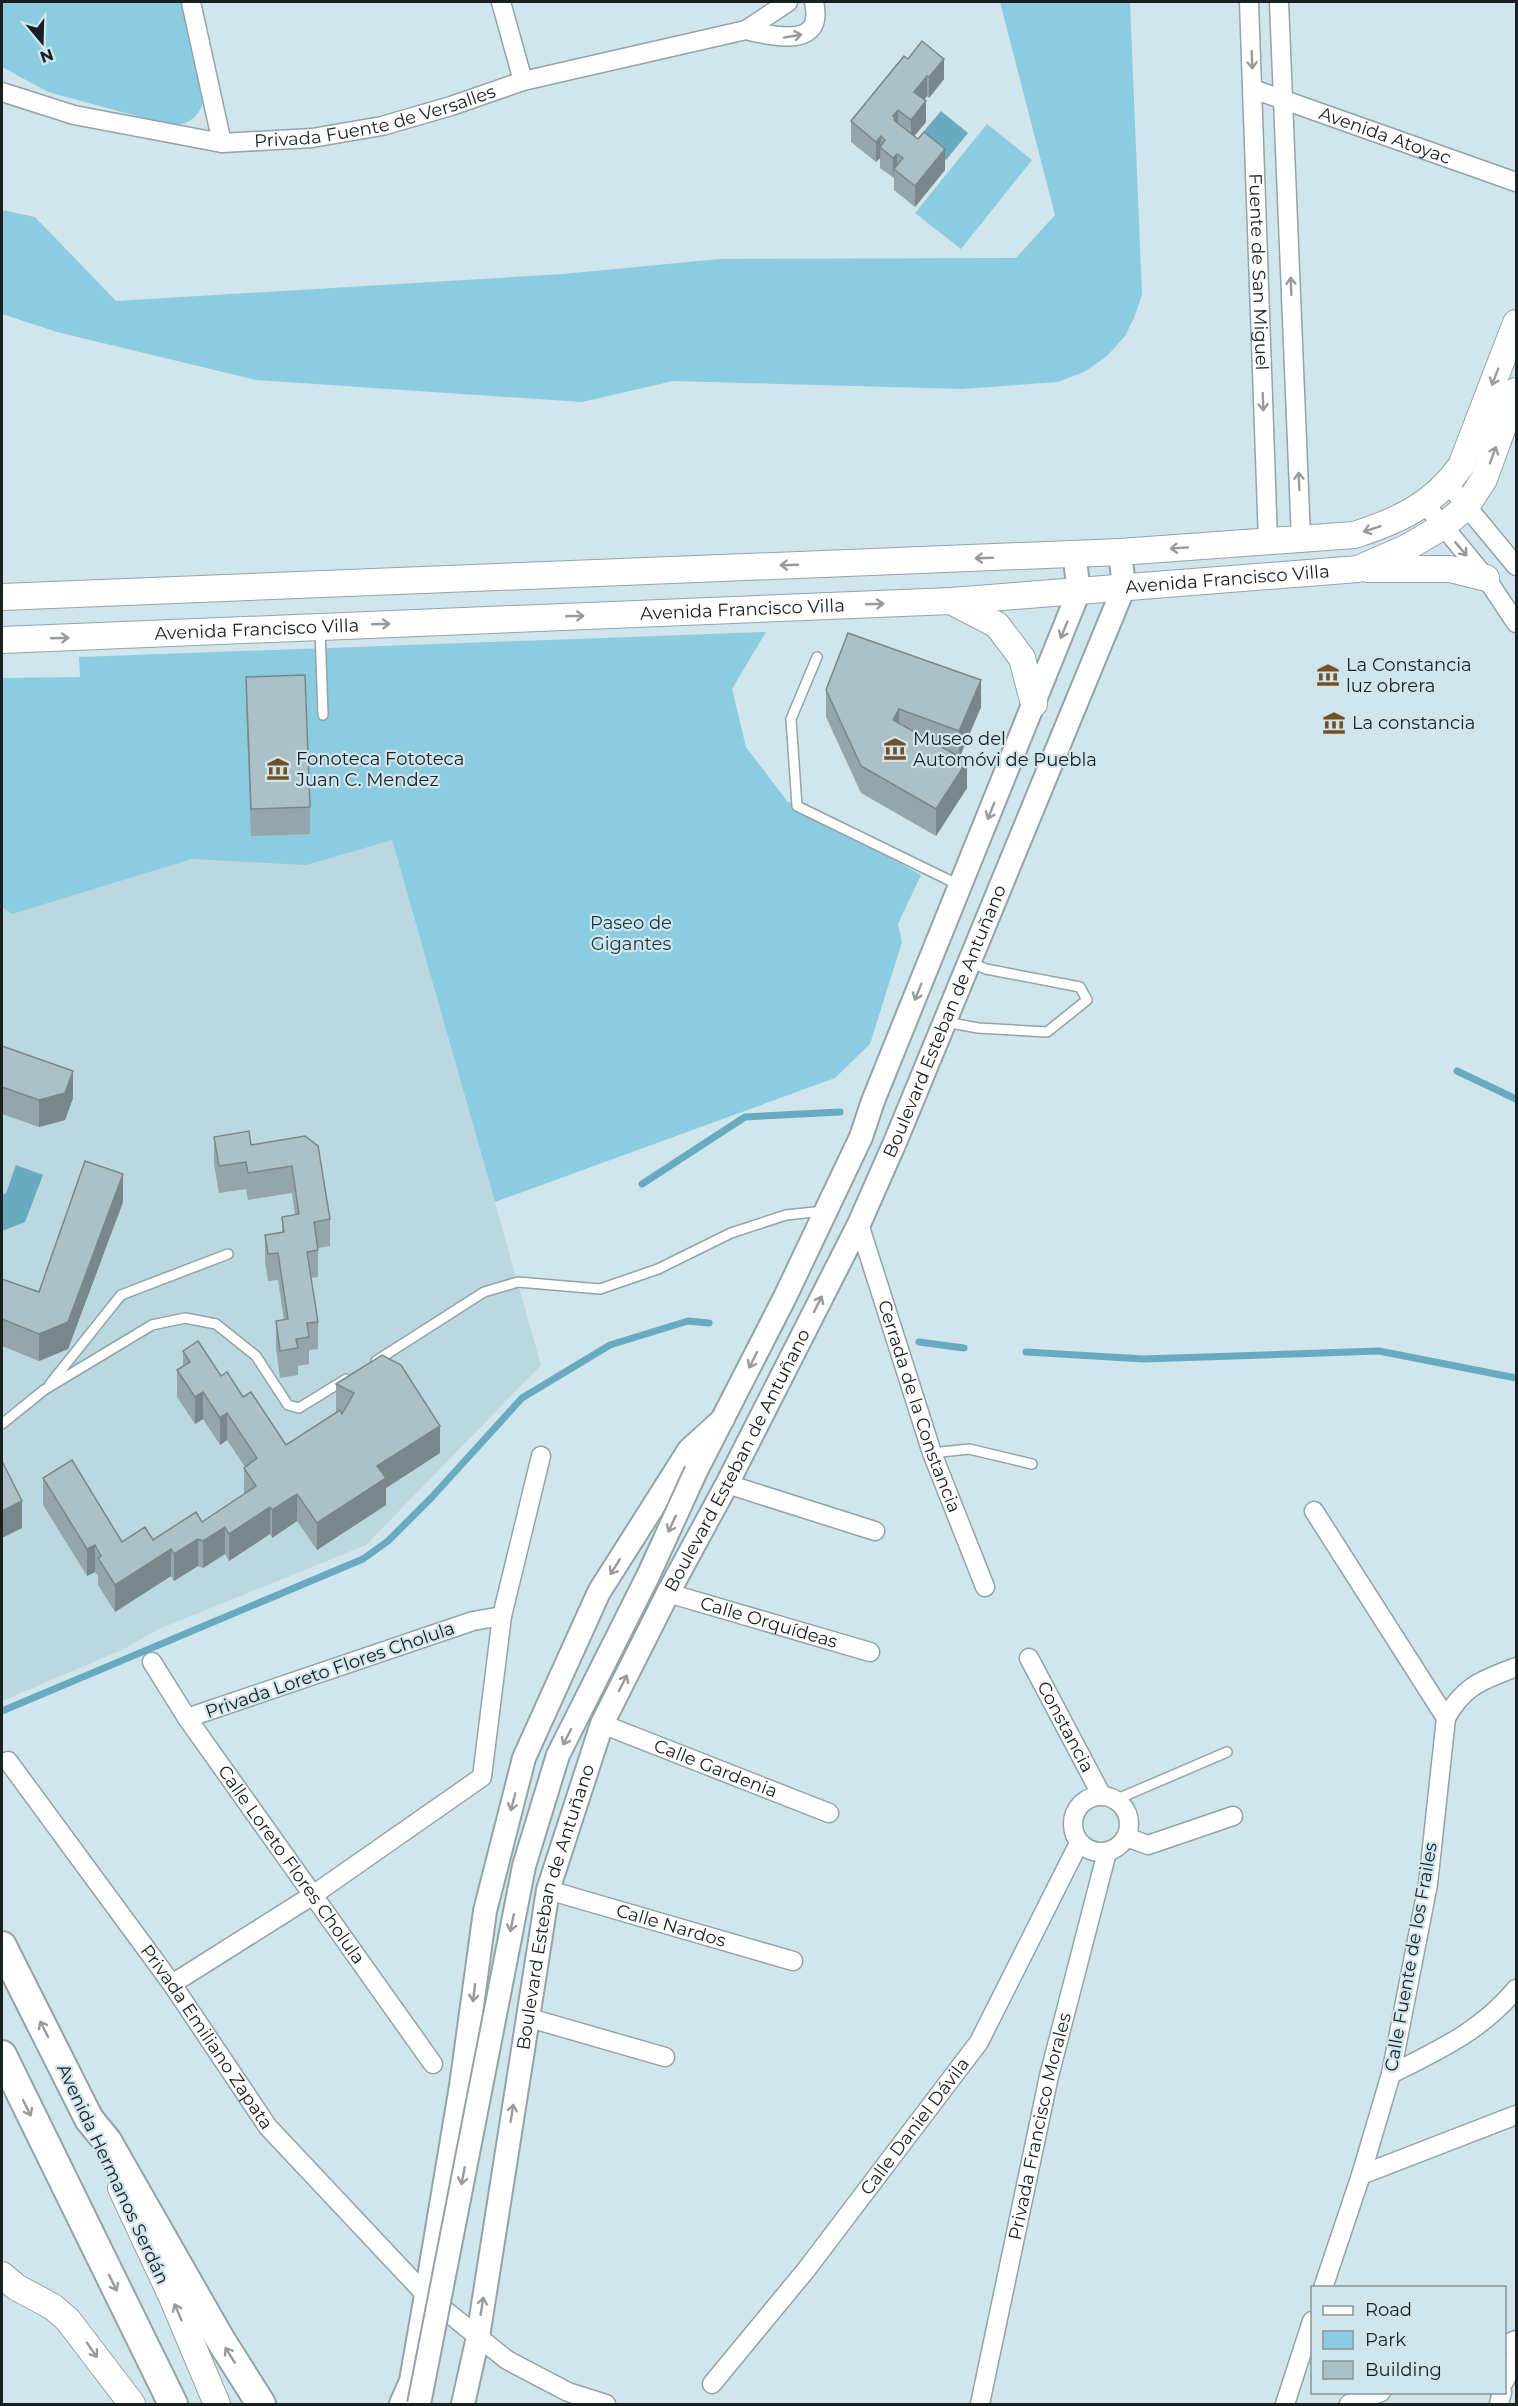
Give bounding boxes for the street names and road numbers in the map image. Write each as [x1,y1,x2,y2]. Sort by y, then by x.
street label: Privada Fuente de Versalles [254,80,499,152]
street label: Avenida Atoyac [1316,102,1454,169]
street label: Fuente de San Miguel [1244,173,1273,371]
street label: Avenida Francisco Villa [1124,560,1330,598]
street label: Avenida Francisco Villa [640,594,845,625]
street label: Avenida Francisco Villa [154,614,360,645]
street label: Boulevard Esteban de Antuñano [879,882,1011,1161]
street label: Cerrada de la Constancia [873,1297,965,1516]
street label: Boulevard Esteban de Antuñano [660,1325,815,1596]
street label: Calle Orquídeas [698,1592,840,1653]
street label: Privada Loreto Flores Cholula [203,1617,457,1723]
street label: Constancia [1032,1678,1099,1776]
street label: Calle Gardenia [651,1734,780,1803]
street label: Calle Loreto Flores Cholula [213,1761,369,1968]
street label: Boulevard Esteban de Antuñano [512,1762,599,2052]
street label: Calle Fuente de los Frailes [1380,1840,1442,2073]
street label: Calle Nardos [614,1899,729,1952]
street label: Privada Emiliano Zapata [136,1940,277,2134]
street label: Privada Francisco Morales [1004,2010,1076,2242]
street label: Calle Daniel Dávila [856,2053,974,2200]
street label: Avenida Hermanos Serdán [52,2060,174,2288]

